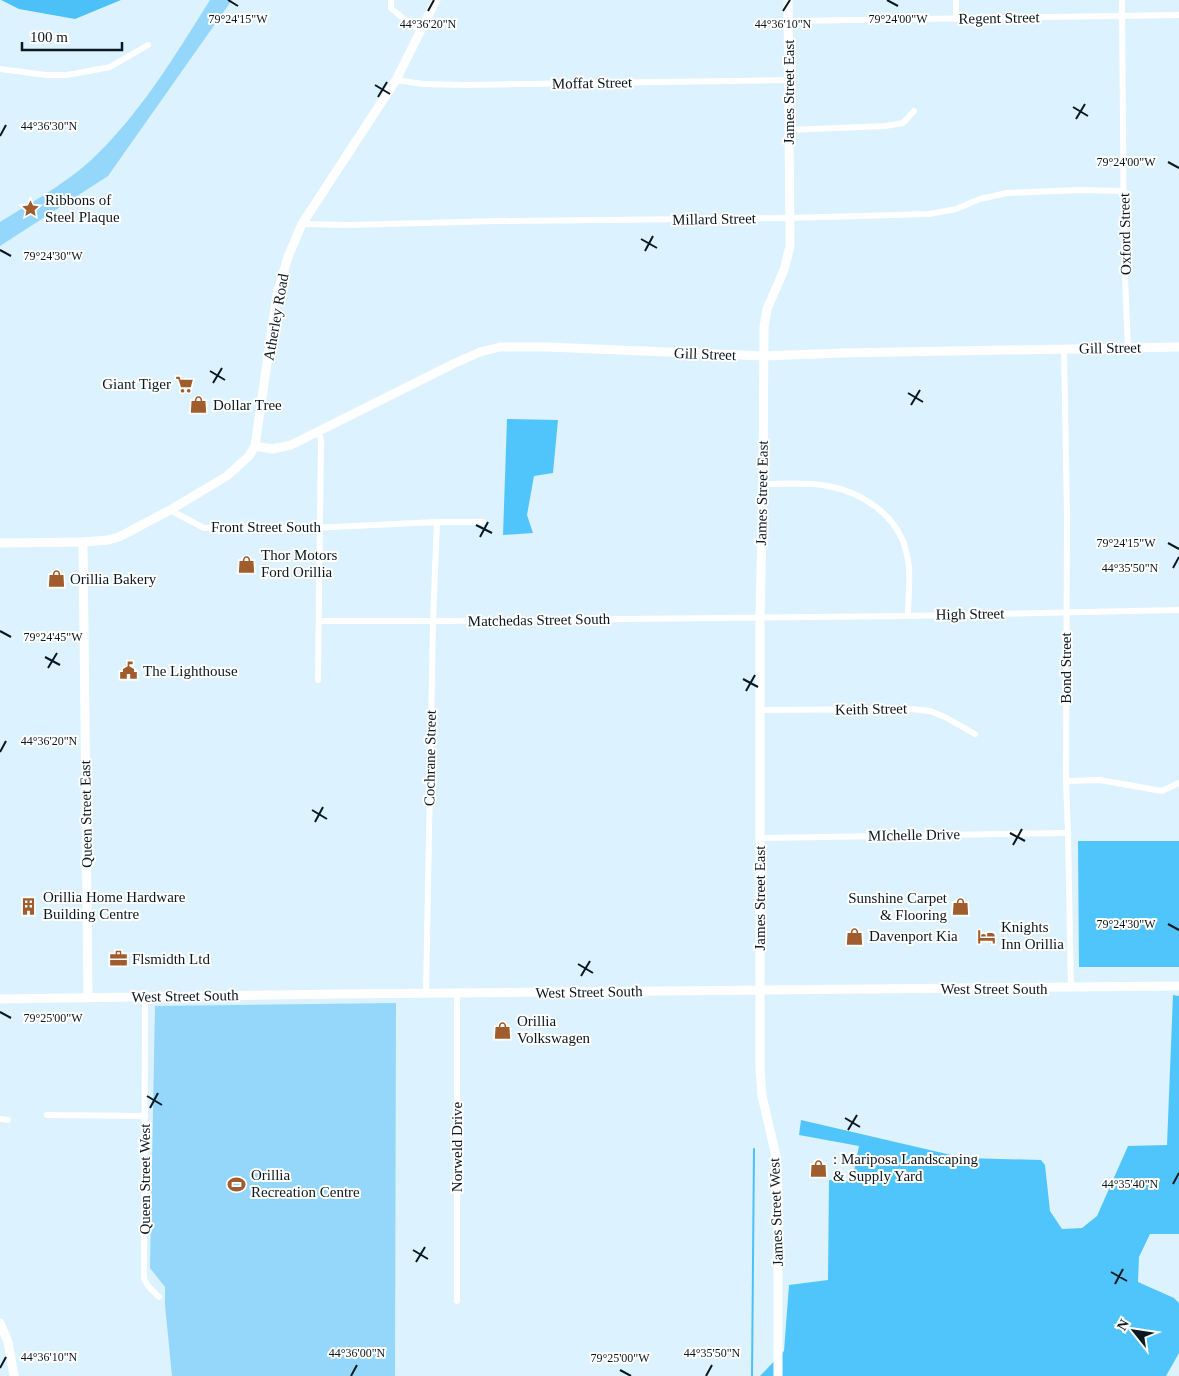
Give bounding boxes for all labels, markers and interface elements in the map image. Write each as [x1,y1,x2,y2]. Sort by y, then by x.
street label: Regent Street [958,9,1041,27]
text: 79°24'15"W [208,12,268,26]
text: 79°24'00"W [868,12,928,26]
text: 44°36'20"N [400,17,457,31]
text: 44°36'10"N [755,17,812,31]
scale bar [22,20,122,52]
text: 100 m [30,29,68,45]
street label: James Street East [781,39,797,144]
street label: Moffat Street [552,74,633,92]
text: 44°36'30"N [21,119,78,133]
text: 79°24'00"W [1096,155,1156,169]
place label: Ribbons of Steel Plaque [45,192,120,225]
street label: Oxford Street [1116,192,1134,275]
place icon: Ribbons of Steel Plaque [21,199,41,219]
street label: Millard Street [672,210,757,228]
text: 79°24'30"W [23,249,83,263]
street label: Atherley Road [260,272,292,362]
street label: Gill Street [1079,339,1142,357]
street label: Gill Street [674,345,737,363]
supermarket icon: Giant Tiger [175,374,195,394]
place label: Giant Tiger [102,376,171,392]
shop icon: Dollar Tree [189,395,209,415]
place label: Dollar Tree [213,397,282,413]
street label: James Street East [753,440,771,546]
street label: Front Street South [211,519,321,535]
text: 79°24'15"W [1096,536,1156,550]
place label: Thor Motors Ford Orillia [261,547,337,580]
shop icon: Thor Motors Ford Orillia [237,554,257,574]
text: 44°35'50"N [1102,561,1159,575]
shop icon: Orillia Bakery [46,569,66,589]
place label: Orillia Bakery [70,571,157,587]
street label: High Street [935,605,1005,623]
street label: Matchedas Street South [468,611,611,629]
text: 79°24'45"W [23,630,83,644]
street label: Bond Street [1058,632,1074,704]
public building icon: The Lighthouse [119,661,139,681]
place label: The Lighthouse [143,663,238,679]
street label: Keith Street [835,700,908,718]
street label: Cochrane Street [421,709,439,806]
text: 44°36'20"N [21,734,78,748]
street label: Queen Street East [77,759,95,868]
street label: MIchelle Drive [868,826,960,844]
street label: James Street East [752,845,768,950]
place label: Orillia Home Hardware Building Centre [43,889,186,922]
place label: Sunshine Carpet & Flooring [848,890,948,923]
building icon: Orillia Home Hardware Building Centre [19,896,39,916]
shop icon: Sunshine Carpet & Flooring [951,897,971,917]
text: 79°24'30"W [1096,917,1156,931]
place label: Knights Inn Orillia [1001,919,1064,952]
shop icon: Davenport Kia [845,926,865,946]
hotel icon: Knights Inn Orillia [977,926,997,946]
place label: Davenport Kia [869,928,958,944]
office icon: Flsmidth Ltd [108,949,128,969]
place label: Flsmidth Ltd [132,951,210,967]
street label: West Street South [940,981,1048,997]
street label: West Street South [535,983,643,1001]
street label: West Street South [131,987,239,1005]
text: 79°25'00"W [23,1011,83,1025]
place label: Orillia Volkswagen [517,1013,591,1046]
shop icon: Orillia Volkswagen [493,1020,513,1040]
street label: Norweld Drive [449,1101,465,1192]
street label: Queen Street West [137,1123,153,1234]
place label: : Mariposa Landscaping & Supply Yard [833,1151,978,1184]
street label: James Street West [766,1157,786,1266]
shop icon: : Mariposa Landscaping & Supply Yard [809,1158,829,1178]
place label: Orillia Recreation Centre [251,1167,360,1200]
sports icon: Orillia Recreation Centre [227,1174,247,1194]
text: 44°35'40"N [1102,1177,1159,1191]
north arrow [1109,1306,1159,1356]
text: N [1114,1317,1132,1333]
text: 44°36'00"N [329,1346,386,1360]
text: 44°35'50"N [684,1346,741,1360]
text: 44°36'10"N [21,1350,78,1364]
text: 79°25'00"W [590,1351,650,1365]

